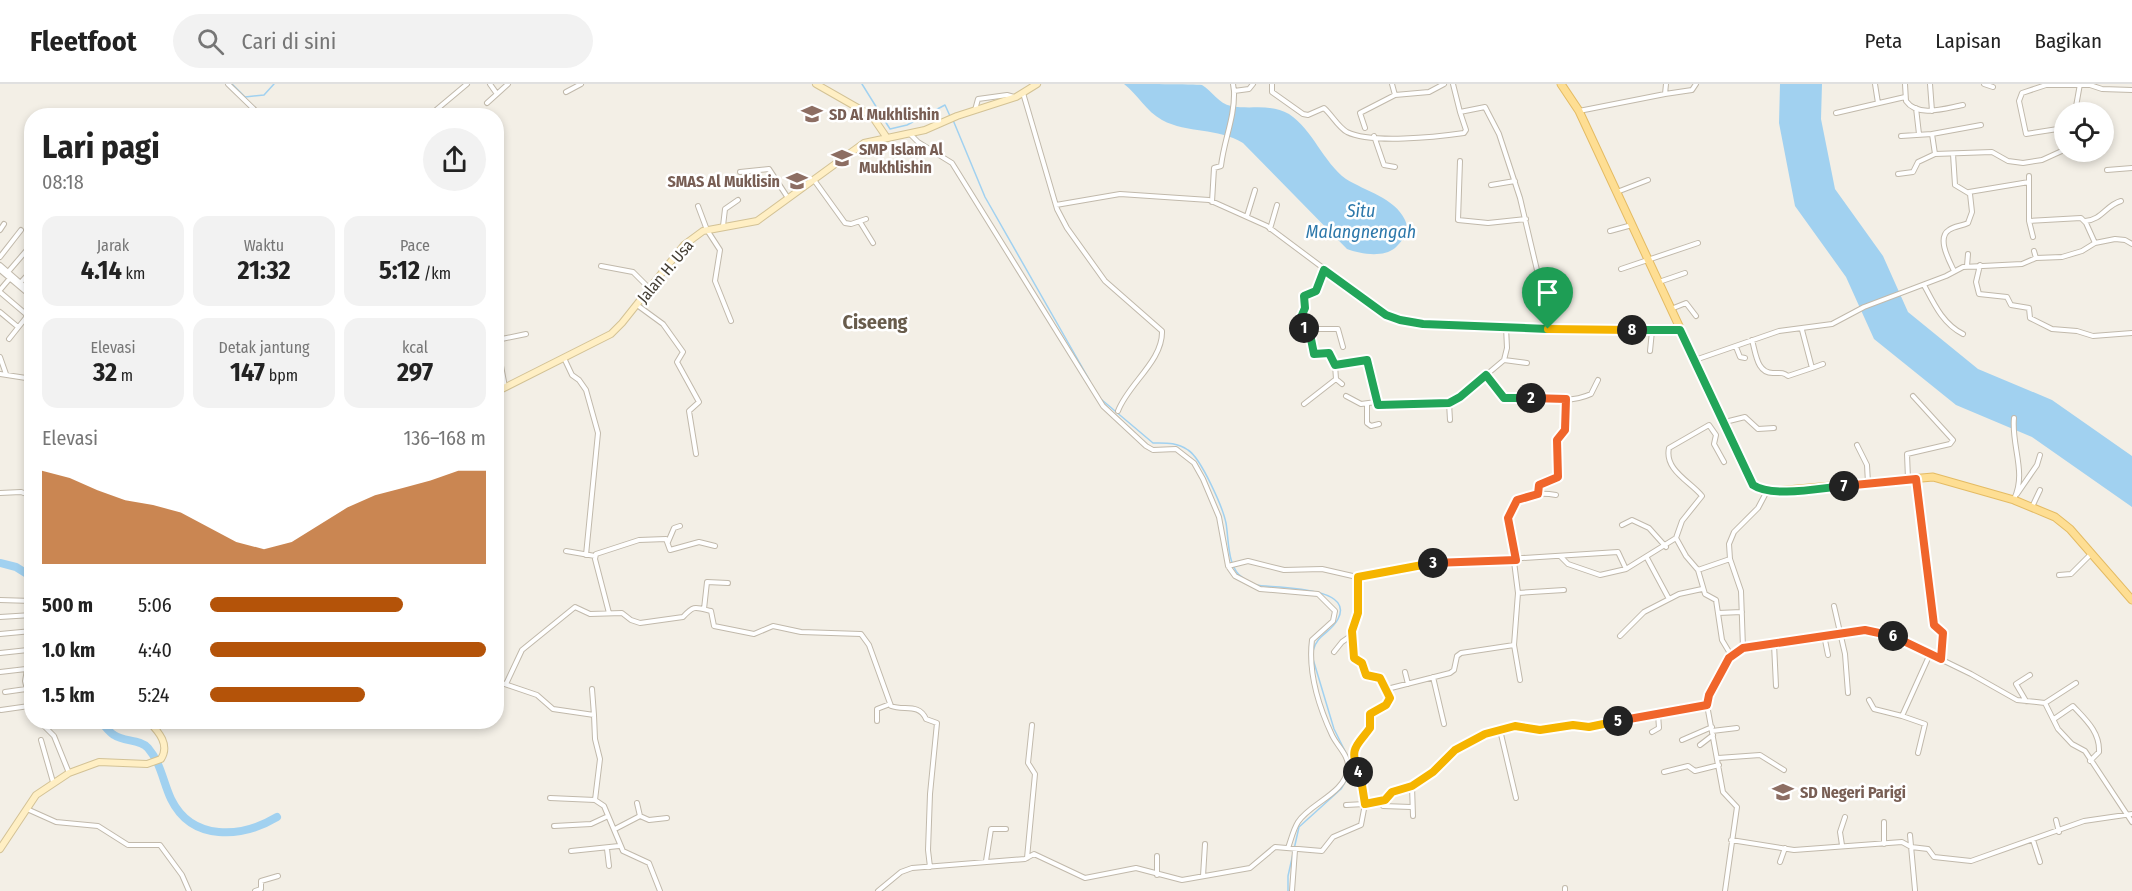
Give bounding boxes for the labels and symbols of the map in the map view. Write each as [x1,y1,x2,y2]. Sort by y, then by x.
school or university icon: SD Al Mukhlishin [800,102,824,126]
place label: SD Al Mukhlishin [829,105,939,124]
place label: SMP Islam Al Mukhlishin [859,140,943,177]
school or university icon: SMP Islam Al Mukhlishin [830,146,854,170]
school or university icon: SMAS Al Muklisin [785,169,809,193]
place label: SMAS Al Muklisin [668,172,780,191]
water label: Situ Malangnengah [1306,200,1416,243]
street label: Jalan H. Usa [633,236,697,307]
pin [1522,267,1573,329]
district label: Ciseeng [842,310,908,334]
pin: 1 [1289,313,1319,343]
pin: 8 [1617,315,1647,345]
pin: 2 [1516,383,1546,413]
pin: 7 [1829,471,1859,501]
pin: 3 [1418,548,1448,578]
pin: 6 [1878,621,1908,651]
pin: 5 [1603,706,1633,736]
pin: 4 [1343,757,1373,787]
school or university icon: SD Negeri Parigi [1771,780,1795,804]
place label: SD Negeri Parigi [1800,783,1906,802]

